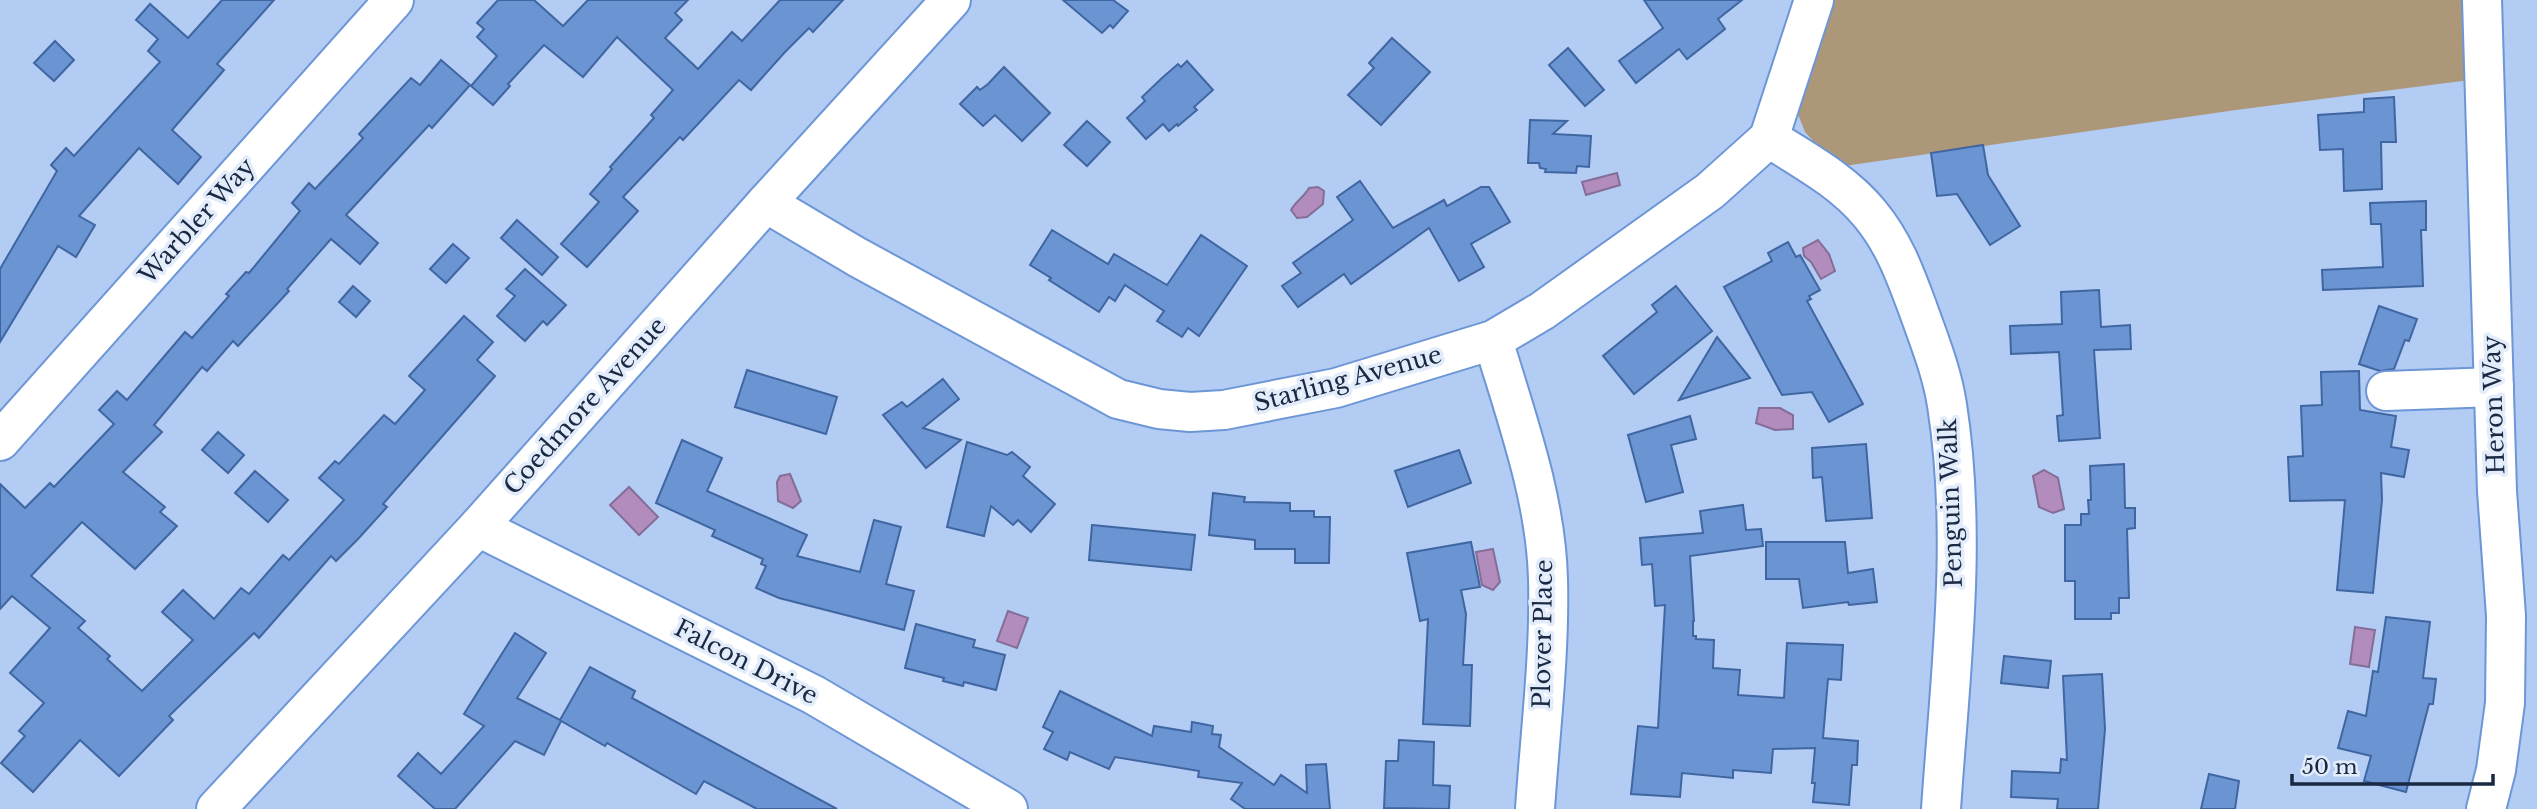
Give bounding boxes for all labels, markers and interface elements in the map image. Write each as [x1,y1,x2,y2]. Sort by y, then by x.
street label: Warbler Way [132,151,261,290]
street label: Coedmore Avenue [497,311,672,500]
street label: Heron Way [2477,334,2510,475]
street label: Starling Avenue [1251,340,1445,418]
street label: Penguin Walk [1933,418,1968,588]
street label: Plover Place [1527,559,1558,709]
street label: Falcon Drive [670,613,823,710]
scale bar [2292,742,2493,786]
text: 50 m [2302,754,2358,780]

